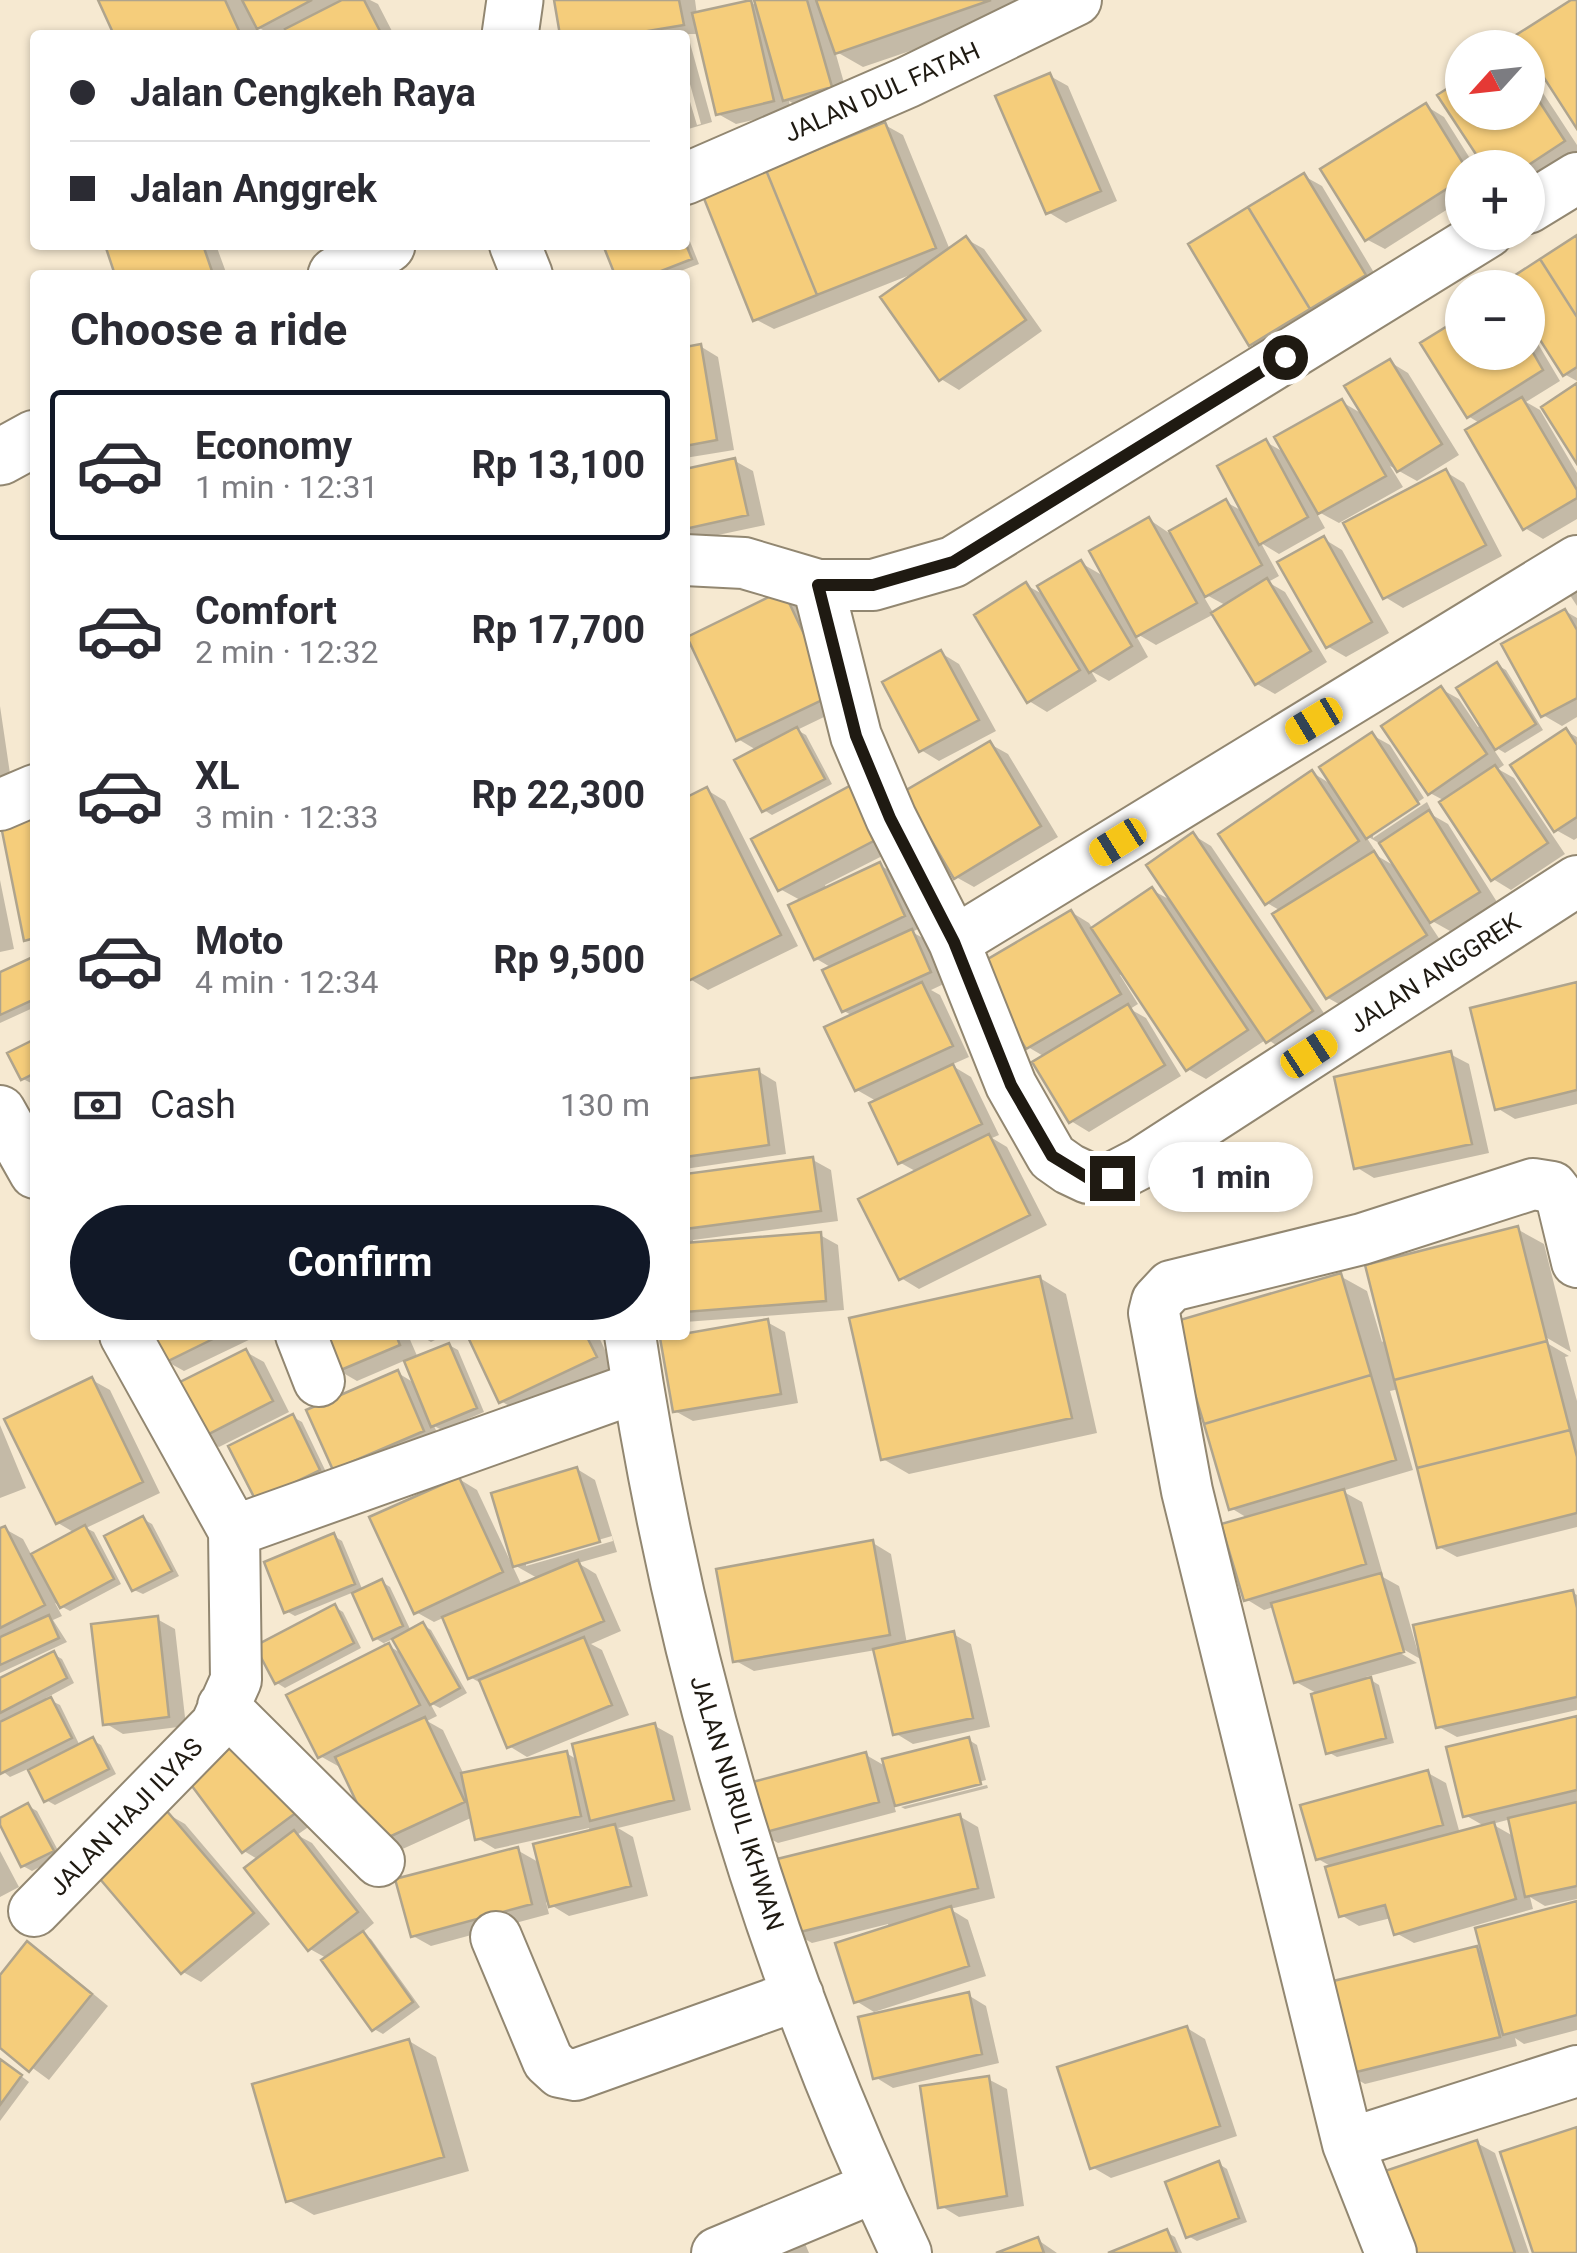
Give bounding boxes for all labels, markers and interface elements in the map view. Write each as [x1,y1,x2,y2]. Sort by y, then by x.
north arrow [1445,30,1545,130]
map controls [1445,30,1545,370]
street label: JALAN DUL FATAH [780,36,984,148]
text: Jalan Cengkeh Raya [130,71,476,115]
button: + [1445,150,1545,250]
text: Jalan Anggrek [130,167,377,211]
button: − [1445,270,1545,370]
text: Choose a ride [70,303,347,356]
route start [1263,335,1308,380]
icon: car [75,420,165,510]
text: Economy [195,424,352,468]
text: Rp 13,100 [471,443,645,487]
text: 1 min · 12:31 [195,468,378,506]
icon: car [75,585,165,675]
text: Comfort [195,589,337,633]
text: Rp 17,700 [471,608,645,652]
text: 2 min · 12:32 [195,633,378,671]
car [1281,693,1347,749]
icon: car [75,750,165,840]
text: XL [195,754,240,798]
text: Rp 22,300 [471,773,645,817]
text: 3 min · 12:33 [195,798,378,836]
car [1085,813,1151,871]
street label: JALAN ANGGREK [1344,907,1526,1039]
icon: car [75,915,165,1005]
text: Moto [195,919,284,963]
text: Rp 9,500 [493,938,645,982]
text: 4 min · 12:34 [195,963,378,1001]
car [1276,1025,1342,1083]
icon: cash [70,1078,125,1133]
text: Cash [150,1083,236,1127]
text: 130 m [560,1086,650,1124]
callout: 1 min [1147,1143,1312,1213]
route end [1090,1156,1135,1201]
text: 1 min [1190,1158,1271,1196]
button: Confirm [70,1205,650,1320]
street label: JALAN NURUL IKHWAN [684,1672,790,1934]
street label: JALAN HAJI ILYAS [44,1732,208,1902]

